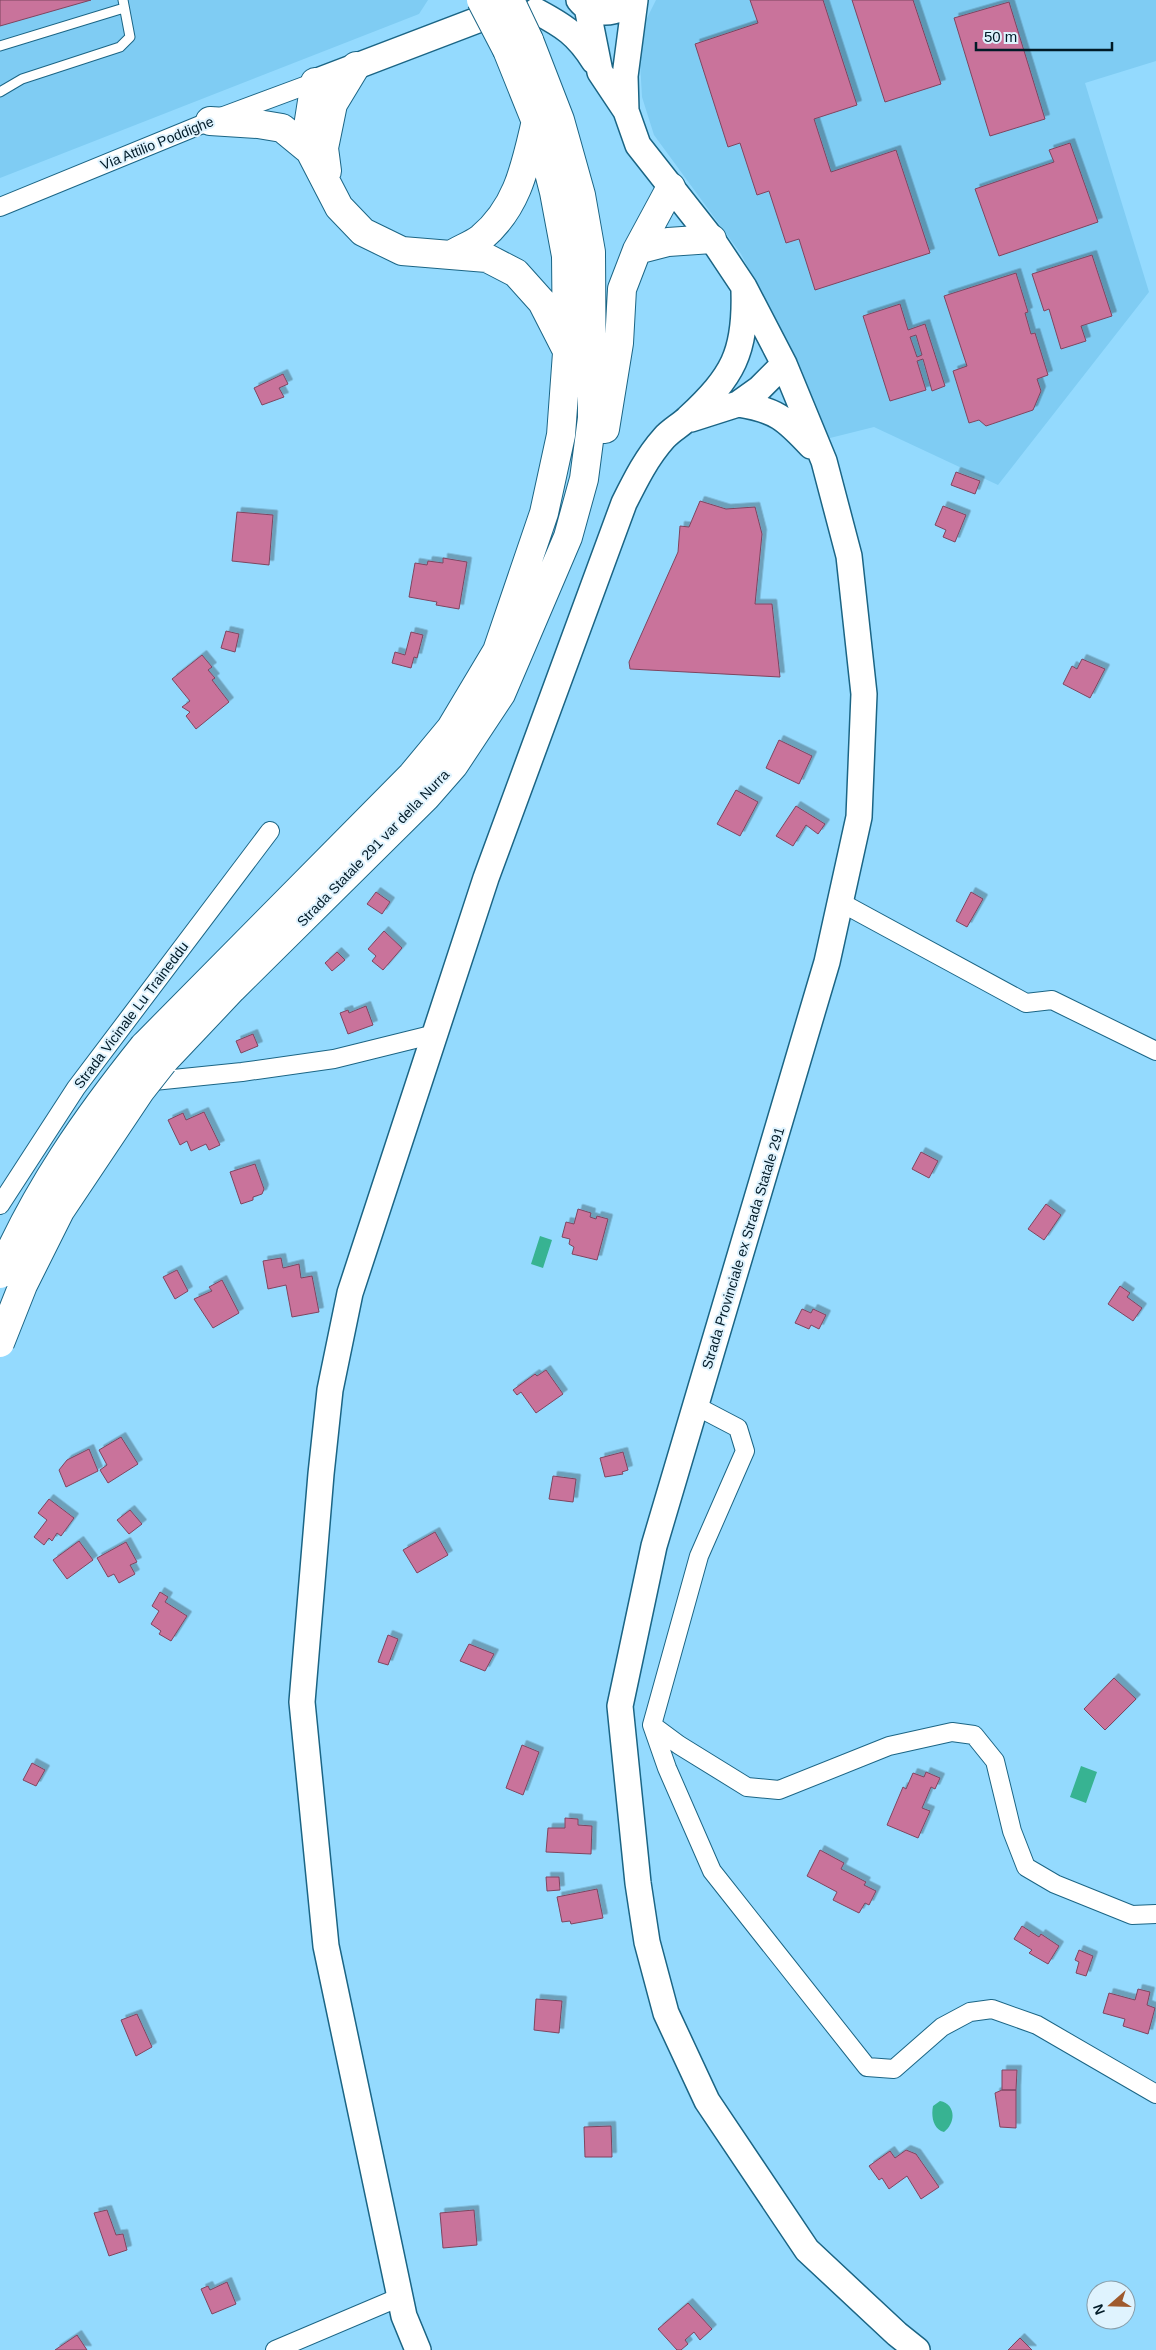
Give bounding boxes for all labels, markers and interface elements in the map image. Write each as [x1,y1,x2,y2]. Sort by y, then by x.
scale bar [976,20,1112,52]
text: 50 m [984,28,1017,45]
street label: Via Attilio Poddighe [98,113,216,173]
street label: Strada Statale 291 var della Nurra [294,766,452,930]
street label: Strada Vicinale Lu Traineddu [71,938,191,1092]
street label: Strada Provinciale ex Strada Statale 291 [698,1125,788,1371]
north arrow [1086,2280,1136,2330]
text: N [1090,2302,1108,2317]

